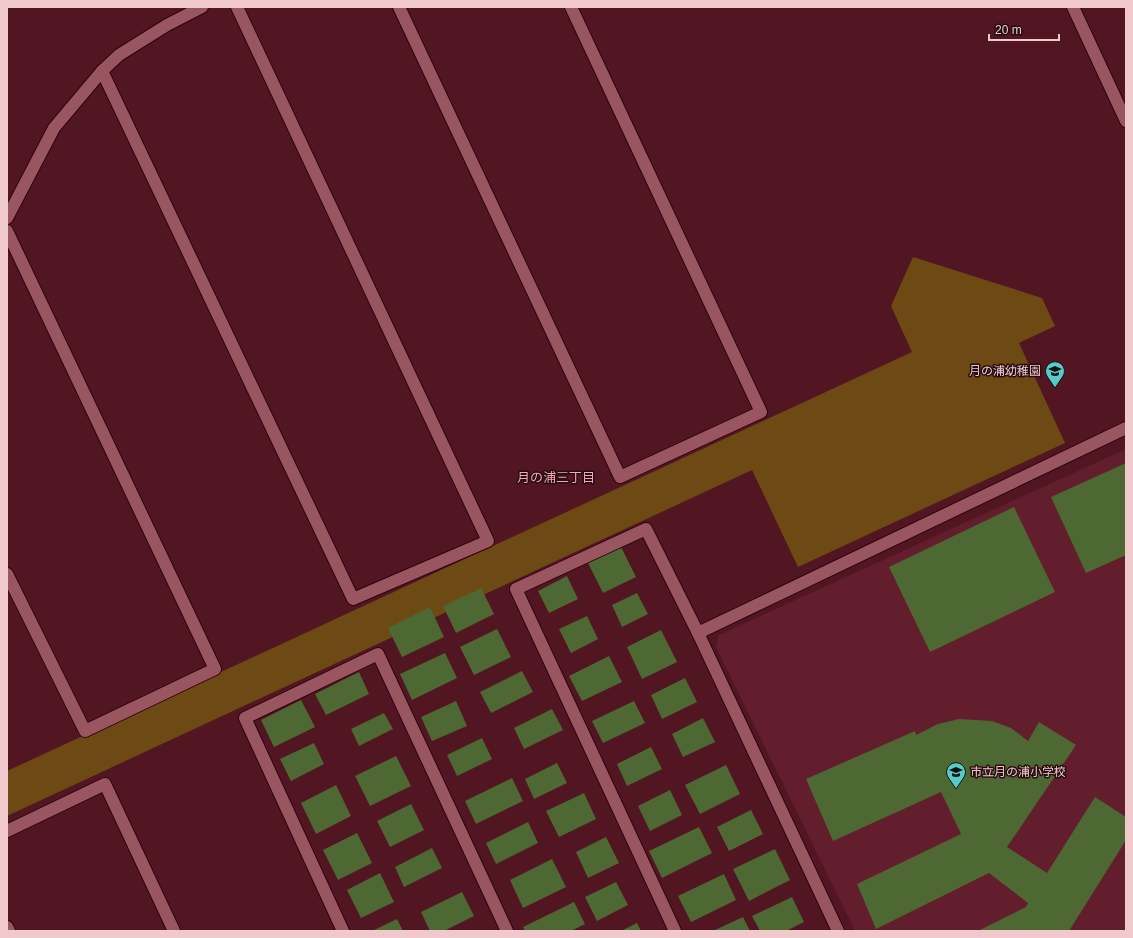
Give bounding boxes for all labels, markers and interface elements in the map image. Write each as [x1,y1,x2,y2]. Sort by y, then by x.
scale bar [989,16,1059,42]
text: 20 m [995,23,1022,37]
school or university icon: 月の浦幼稚園 [1044,360,1066,388]
place label: 月の浦幼稚園 [969,364,1041,378]
district label: 月の浦三丁目 [517,470,595,485]
school or university icon: 市立月の浦小学校 [945,761,967,789]
place label: 市立月の浦小学校 [970,765,1066,779]

